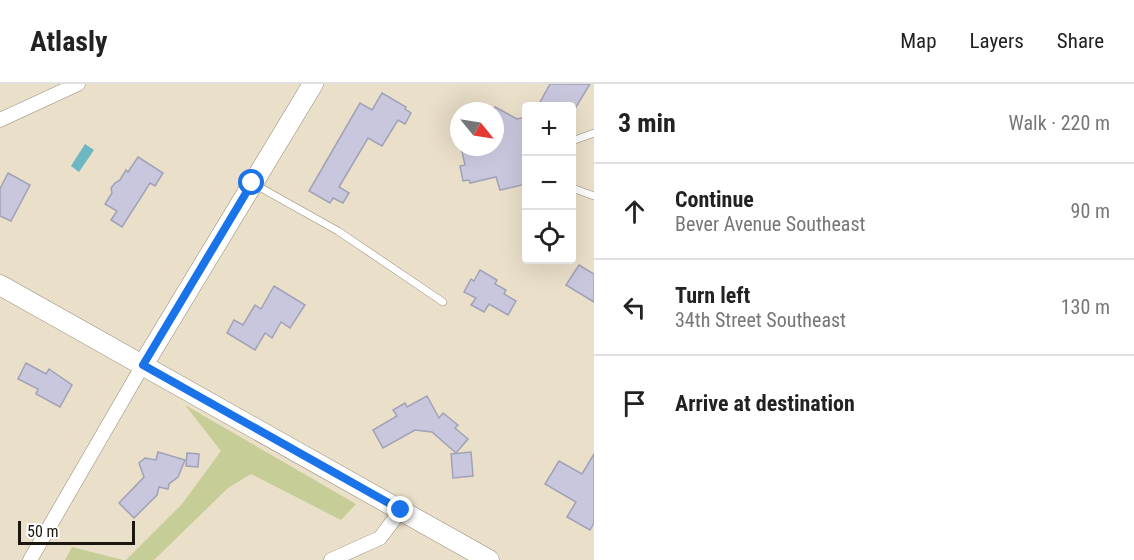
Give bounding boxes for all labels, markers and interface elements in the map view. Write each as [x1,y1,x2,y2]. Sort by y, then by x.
text: Atlasly [30,25,108,58]
text: Map [900,29,937,53]
text: Layers [970,29,1024,53]
text: Share [1057,29,1104,53]
north arrow [450,102,504,156]
map controls [522,102,576,264]
button: + [522,102,576,156]
text: 3 min [618,108,676,138]
text: Walk · 220 m [1009,111,1110,135]
button: − [522,156,576,210]
route start [238,169,264,195]
text: Continue [675,187,754,212]
icon: ahead [618,195,651,228]
text: 90 m [1071,199,1110,223]
button: locate [522,210,576,264]
text: Bever Avenue Southeast [675,212,865,236]
text: Turn left [675,283,750,308]
icon: left [618,291,651,324]
text: 130 m [1061,295,1110,319]
text: 34th Street Southeast [675,308,846,332]
icon: arrive [618,387,651,420]
text: Arrive at destination [675,391,855,416]
route end [387,496,413,522]
scale bar [18,518,135,546]
text: 50 m [27,522,59,541]

